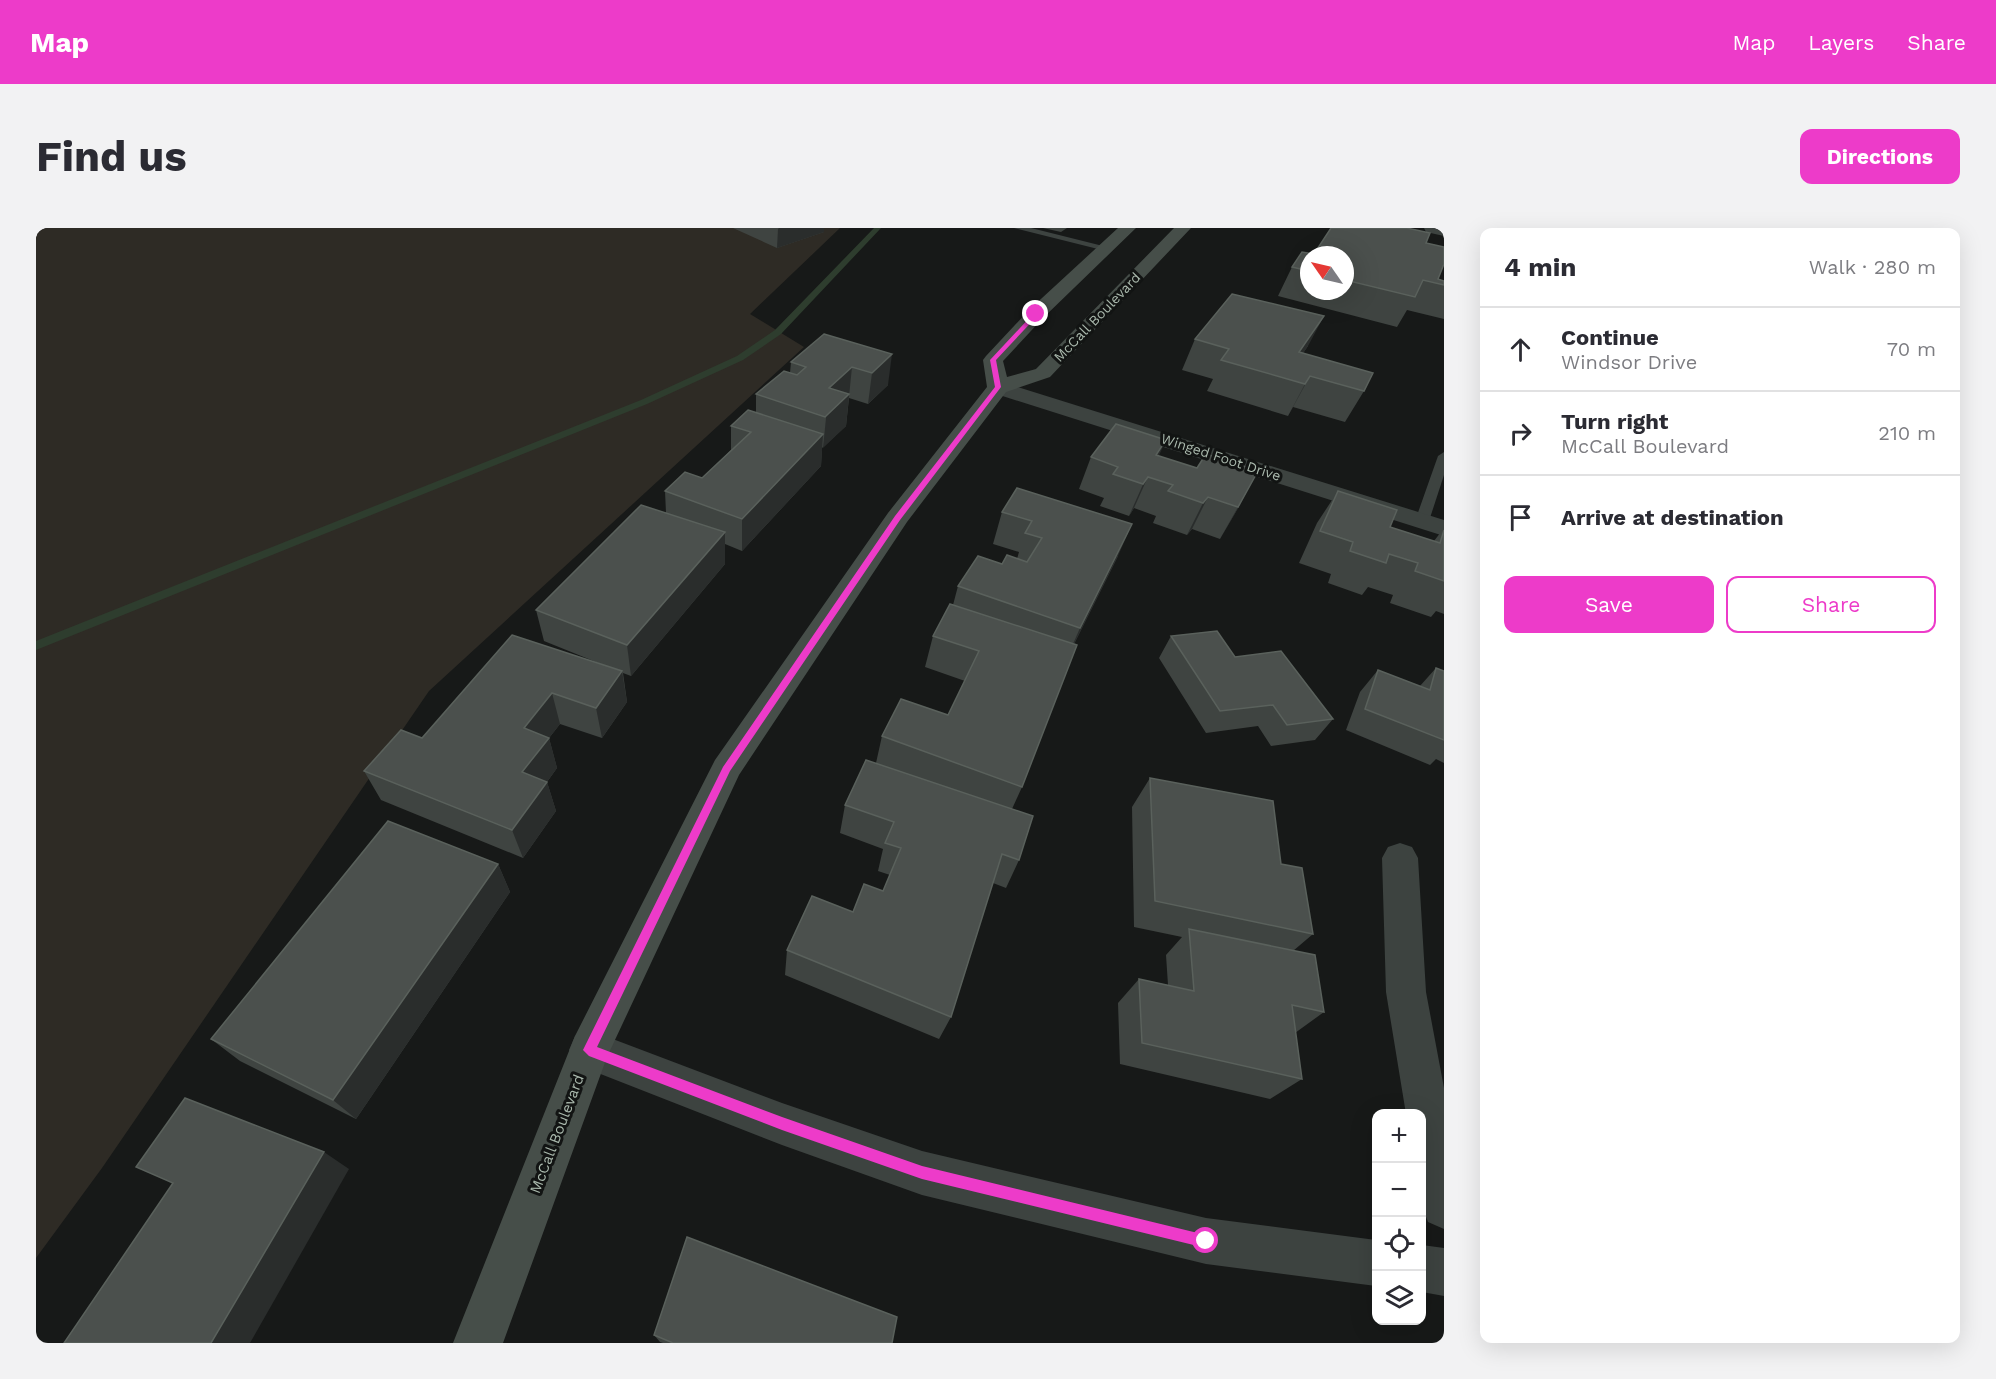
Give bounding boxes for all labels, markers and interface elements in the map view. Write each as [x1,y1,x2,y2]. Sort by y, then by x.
text: Map [30,26,89,59]
text: Map [1732,30,1775,55]
text: Layers [1808,30,1874,55]
text: Share [1907,30,1966,55]
button: Directions [1800,129,1960,184]
text: Find us [36,132,187,181]
north arrow [1300,246,1354,300]
text: 4 min [1504,252,1576,282]
text: Walk · 280 m [1809,255,1936,279]
street label: McCall Boulevard [1050,269,1144,365]
route end [1022,300,1048,326]
text: Continue [1561,325,1659,350]
icon: ahead [1504,333,1537,366]
text: 70 m [1887,337,1936,361]
text: Windsor Drive [1561,350,1697,374]
text: Turn right [1561,409,1668,434]
icon: right [1504,417,1537,450]
text: 210 m [1878,421,1936,445]
street label: Winged Foot Drive [1159,430,1283,484]
text: McCall Boulevard [1561,434,1729,458]
icon: arrive [1504,501,1537,534]
text: Arrive at destination [1561,505,1784,530]
button: Save [1504,576,1714,633]
button: Share [1726,576,1936,633]
street label: McCall Boulevard [526,1072,588,1196]
map controls [1372,1109,1426,1325]
button: + [1372,1109,1426,1163]
button: − [1372,1163,1426,1217]
button: locate [1372,1217,1426,1271]
route start [1192,1227,1218,1253]
button: layers [1372,1271,1426,1325]

